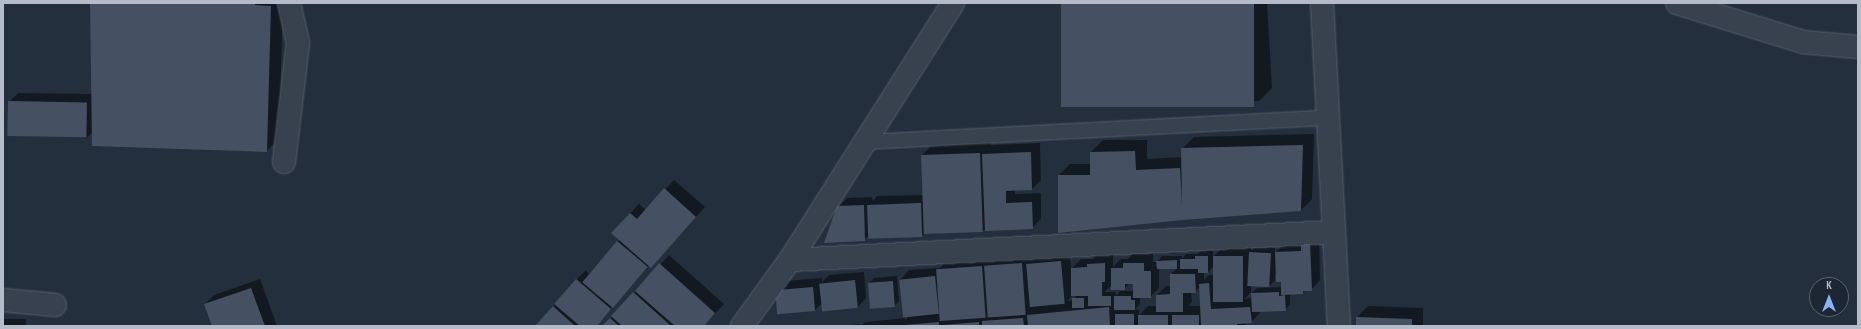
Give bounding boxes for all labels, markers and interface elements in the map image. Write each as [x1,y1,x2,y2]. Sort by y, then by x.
north arrow [1809,277,1849,317]
text: K [1826,279,1832,292]

